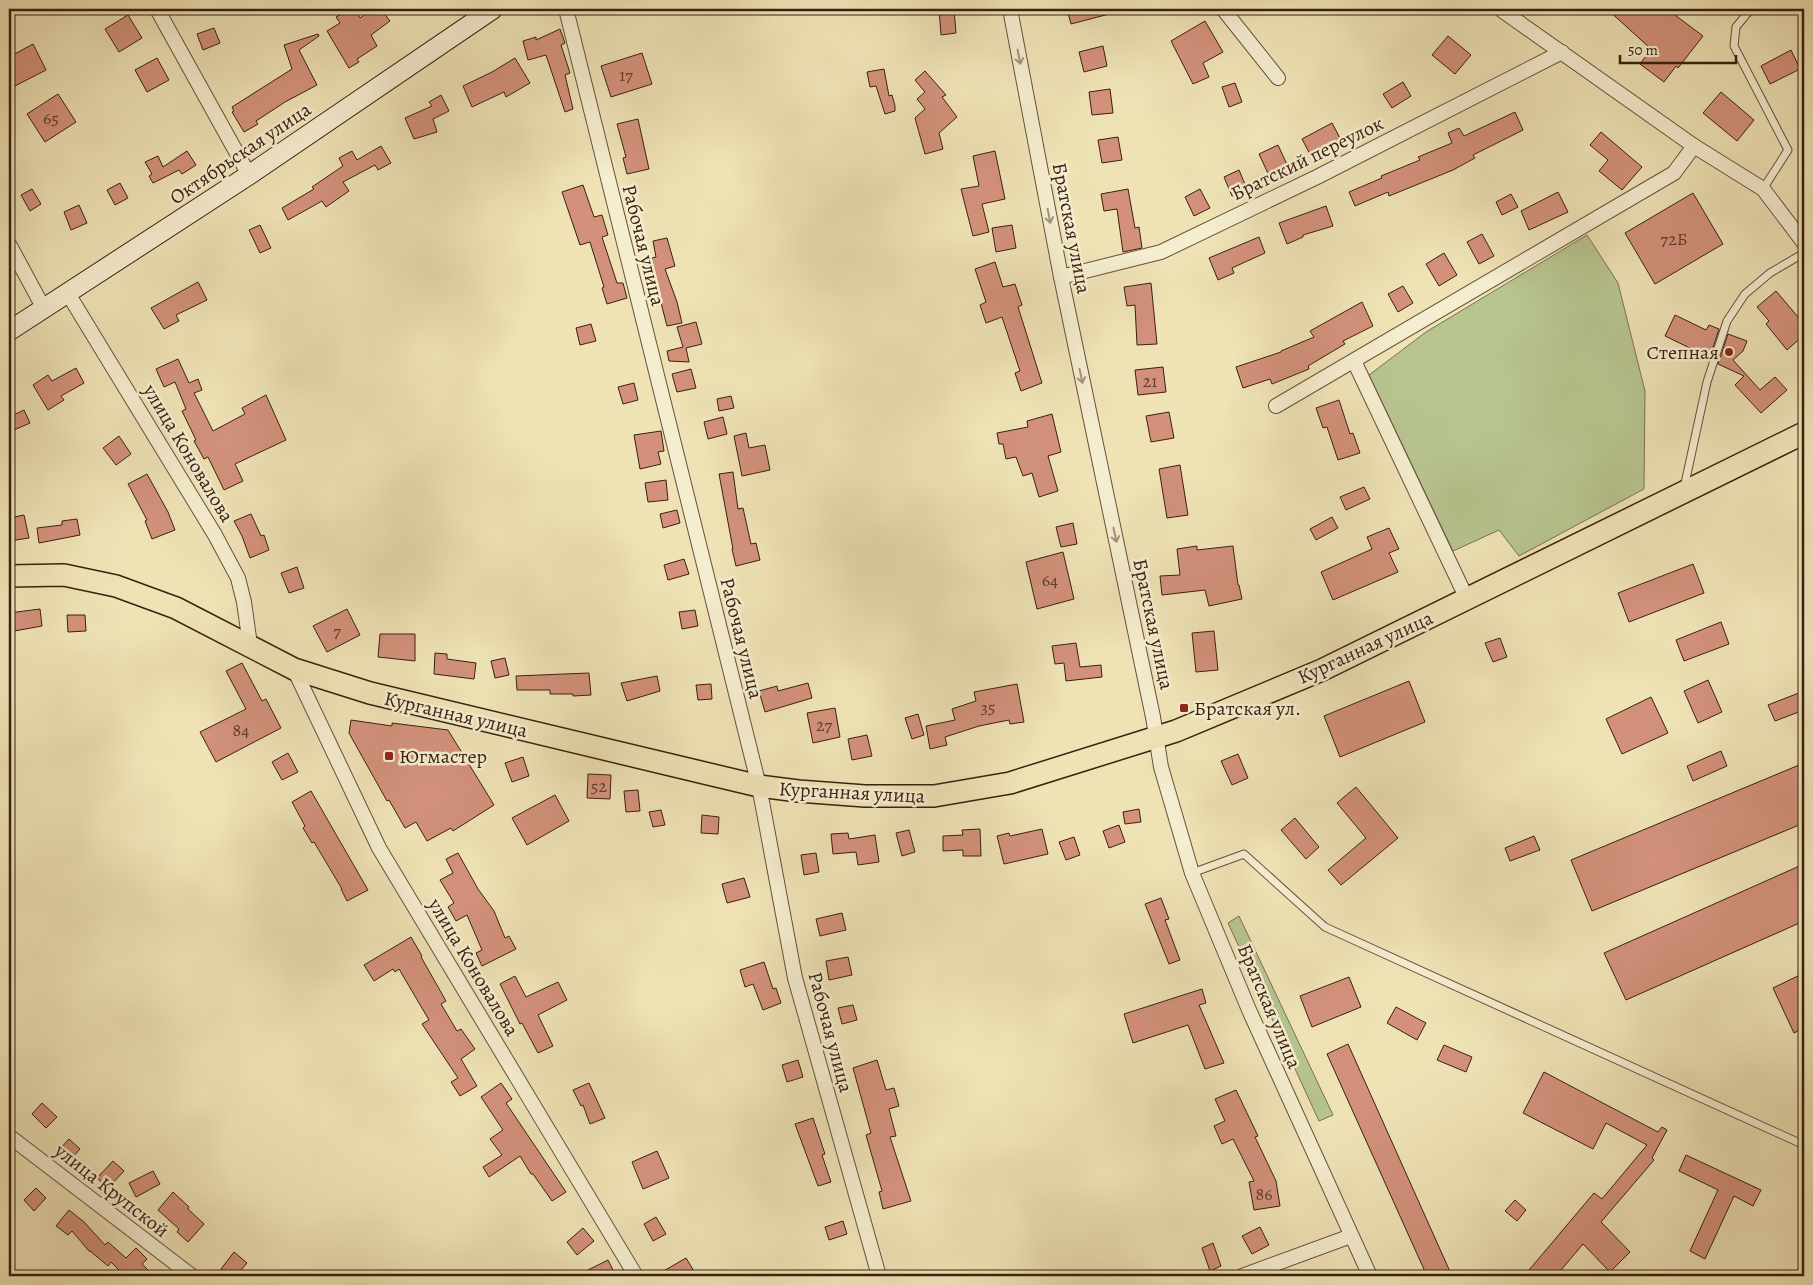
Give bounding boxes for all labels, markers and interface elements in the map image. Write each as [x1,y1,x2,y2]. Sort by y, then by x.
scale bar [1620,32,1737,64]
text: 50 m [1628,40,1658,60]
one-way arrow [1015,48,1024,64]
house number: 17 [619,63,633,87]
street label: Октябрьская улица [164,96,317,211]
house number: 65 [43,106,59,130]
street label: Братский переулок [1226,110,1388,207]
street label: Братская улица [1046,160,1098,297]
street label: Рабочая улица [615,182,672,309]
one-way arrow [1045,208,1055,224]
house number: 72Б [1661,227,1687,251]
place label: Степная [1647,339,1719,366]
marker: Степная [1723,346,1735,358]
one-way arrow [1077,367,1087,383]
house number: 21 [1143,369,1157,393]
street label: улица Коновалова [136,378,241,528]
one-way arrow [1110,526,1120,542]
street label: Братская улица [1126,556,1181,693]
house number: 64 [1042,568,1058,592]
street label: Рабочая улица [713,575,770,702]
street label: Курганная улица [1293,604,1438,691]
house number: 7 [333,619,341,643]
street label: Курганная улица [381,685,531,744]
house number: 35 [980,695,996,719]
place label: Братская ул. [1194,695,1301,722]
marker: Братская ул. [1178,702,1190,714]
house number: 27 [816,713,832,737]
house number: 84 [233,718,249,742]
place label: Югмастер [399,743,487,770]
marker: Югмастер [383,750,395,762]
house number: 52 [591,774,608,798]
street label: Курганная улица [778,775,927,810]
street label: улица Коновалова [421,892,526,1042]
street label: Братская улица [1231,940,1308,1073]
street label: Рабочая улица [801,969,860,1096]
street label: улица Крупской [48,1137,175,1244]
house number: 86 [1255,1182,1273,1206]

